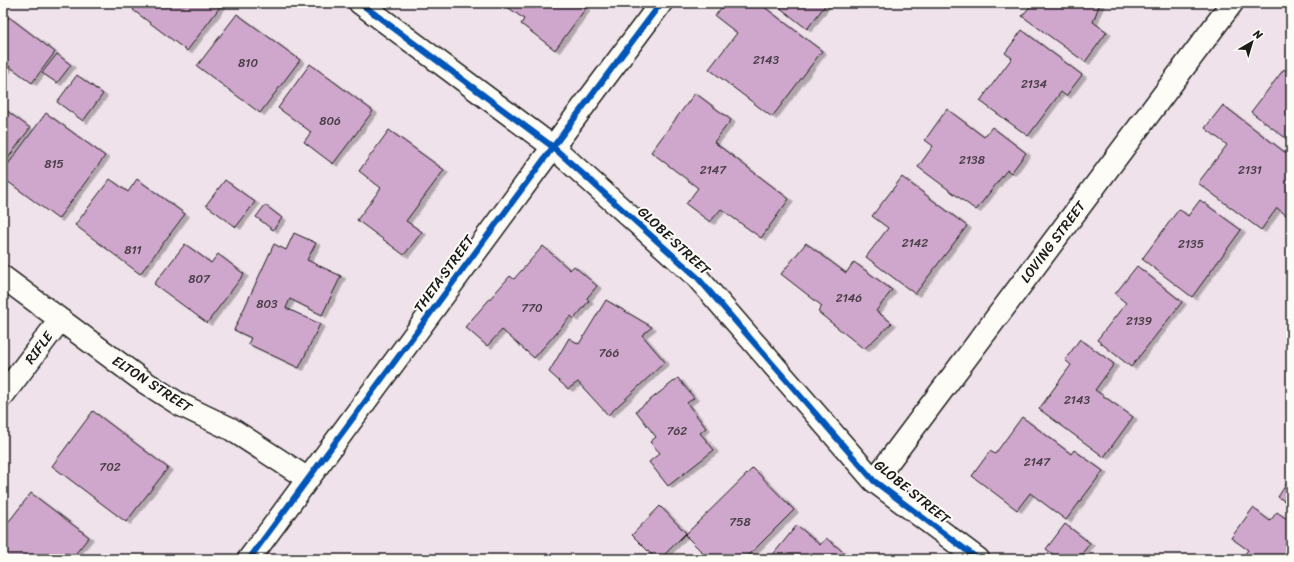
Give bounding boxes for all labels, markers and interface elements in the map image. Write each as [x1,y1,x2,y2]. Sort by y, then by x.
north arrow [1232,22,1272,62]
text: N [1248,24,1267,45]
house number: 2143 [753,49,779,71]
house number: 810 [238,52,258,74]
house number: 2134 [1021,73,1048,95]
house number: 806 [319,110,341,132]
house number: 2138 [959,149,985,171]
house number: 815 [44,153,64,175]
house number: 2147 [700,159,727,181]
house number: 2131 [1238,159,1262,181]
street label: LOVING STREET [1014,194,1093,288]
street label: GLOBE STREET [632,200,717,283]
street label: THETA STREET [407,229,482,318]
house number: 2142 [902,232,928,254]
house number: 2135 [1178,233,1204,255]
house number: 811 [124,239,142,261]
house number: 807 [188,268,211,290]
house number: 2146 [836,287,862,309]
house number: 803 [256,293,278,315]
house number: 770 [521,297,543,319]
house number: 2139 [1126,310,1152,332]
street label: RIFLE [18,325,61,370]
house number: 766 [599,342,619,364]
street label: ELTON STREET [107,349,198,420]
house number: 2143 [1064,389,1090,411]
house number: 762 [667,420,687,442]
house number: 2147 [1024,451,1051,473]
street label: GLOBE STREET [868,453,957,532]
house number: 702 [99,456,121,478]
house number: 758 [729,511,751,533]

